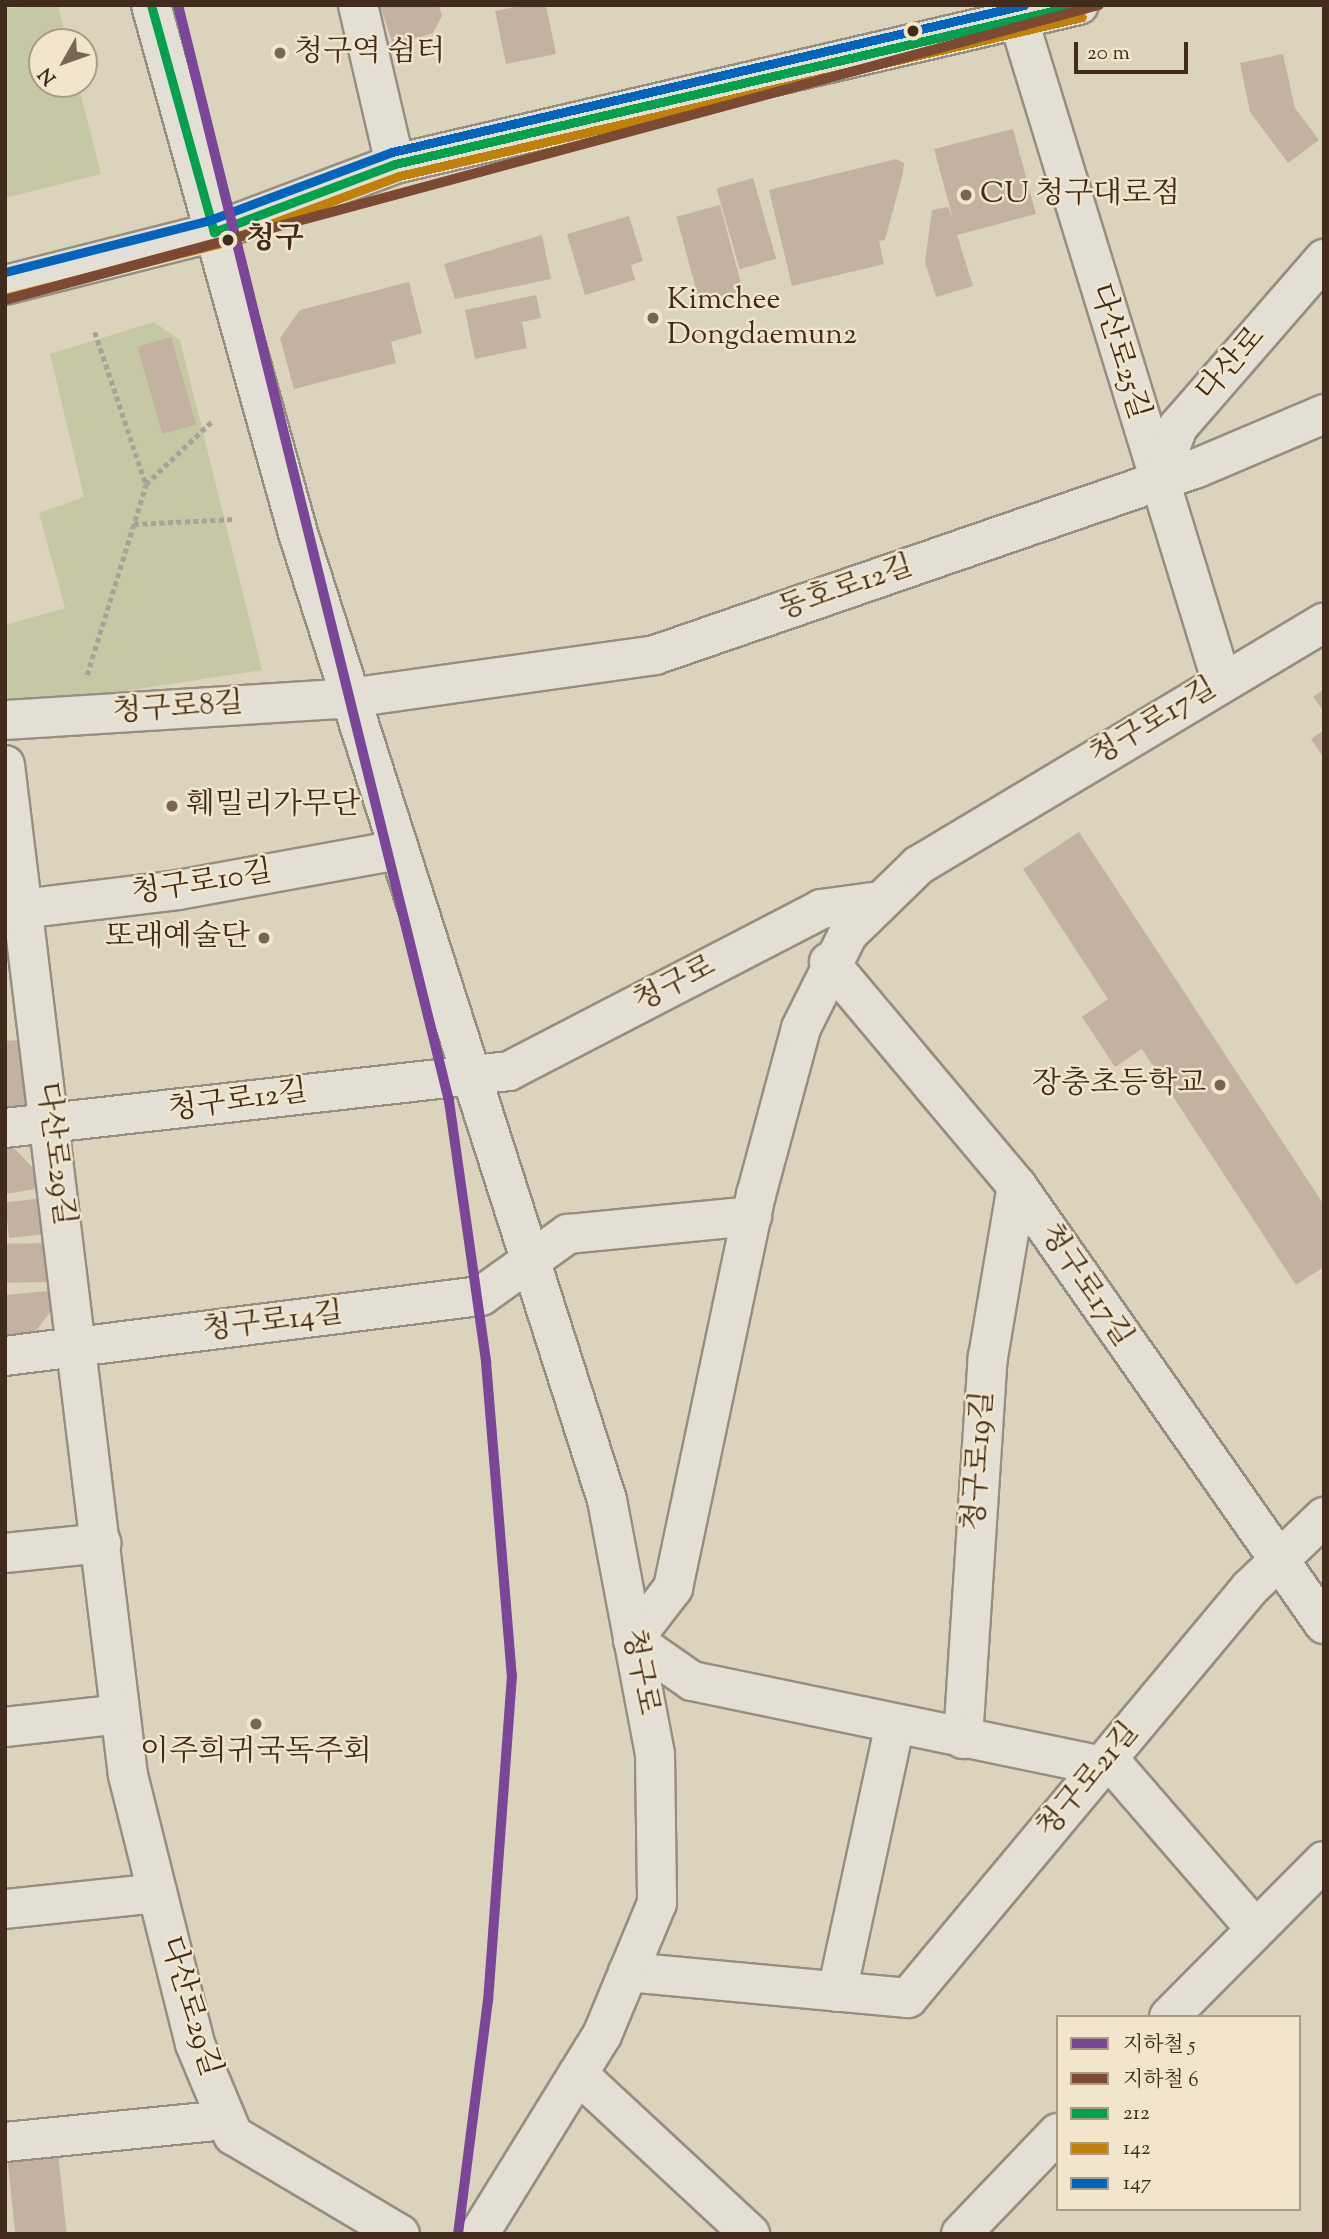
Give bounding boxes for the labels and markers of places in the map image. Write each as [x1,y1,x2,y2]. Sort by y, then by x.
unlabelled marker [906,24,920,38]
place label: 청구역 쉼터 [294,35,445,71]
marker: 청구역 쉼터 [272,45,288,61]
place label: CU 청구대로점 [980,177,1180,213]
marker: CU 청구대로점 [958,187,974,203]
place label: 청구 [246,222,304,258]
marker: 청구 [217,229,239,251]
place label: Kimchee Dongdaemun2 [667,283,857,354]
marker: Kimchee Dongdaemun2 [645,310,661,326]
place label: 훼밀리가무단 [186,788,360,824]
marker: 훼밀리가무단 [164,798,180,814]
place label: 또래예술단 [105,920,250,956]
marker: 또래예술단 [256,930,272,946]
place label: 장충초등학교 [1032,1067,1206,1103]
marker: 장충초등학교 [1212,1077,1228,1093]
marker: 이주희귀국독주회 [248,1716,264,1732]
place label: 이주희귀국독주회 [140,1735,372,1771]

